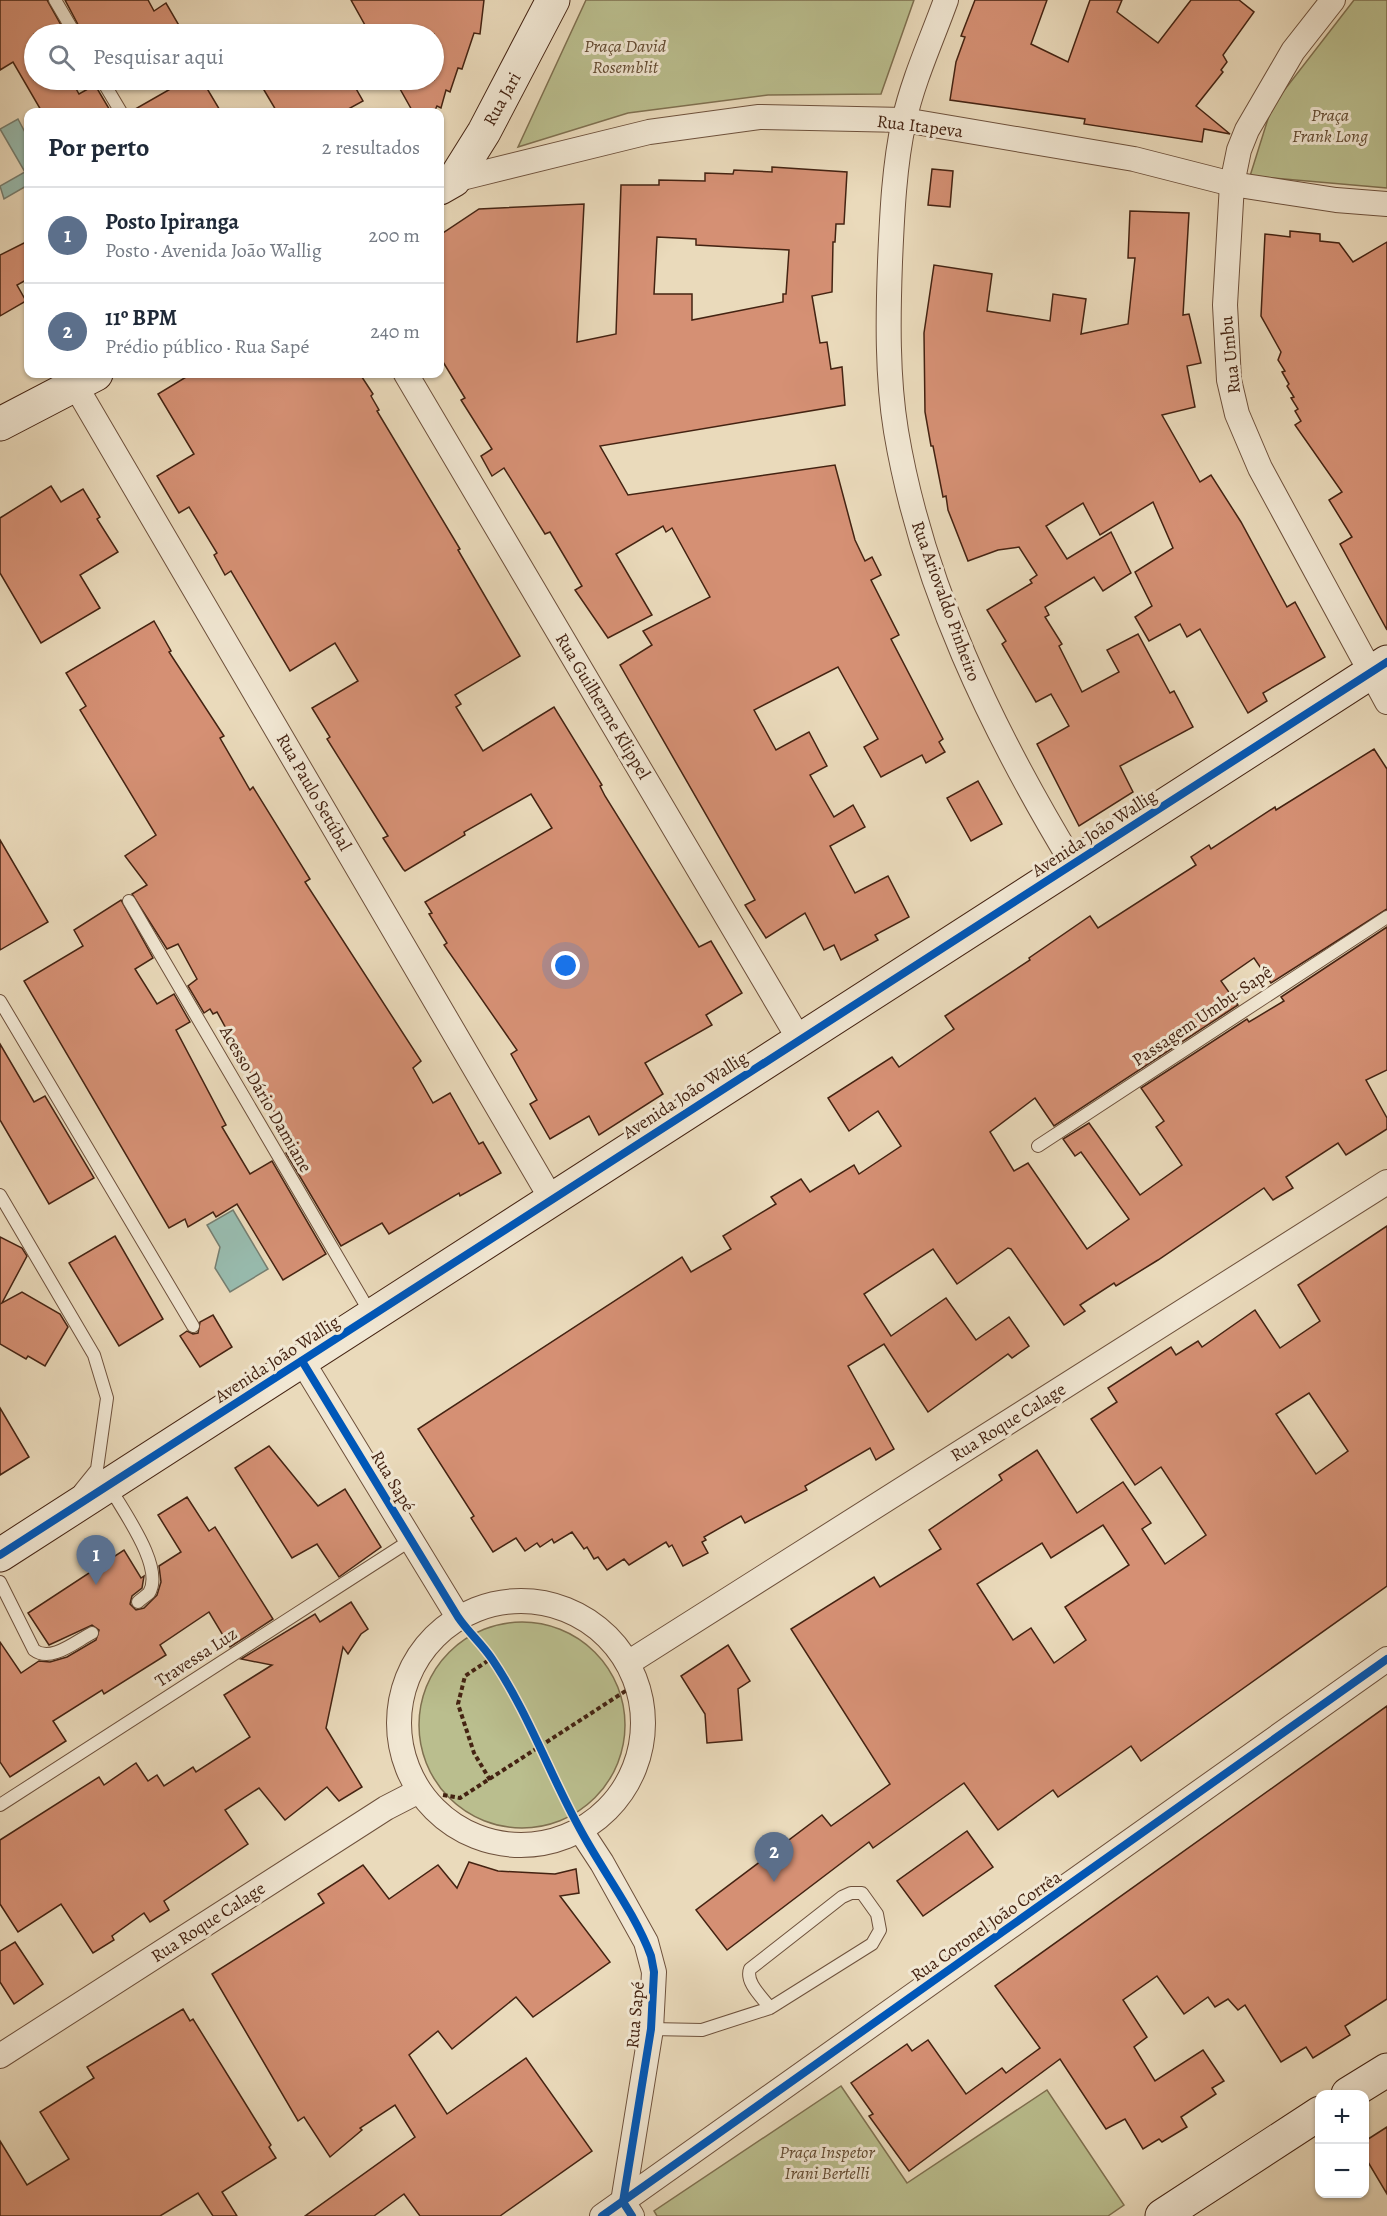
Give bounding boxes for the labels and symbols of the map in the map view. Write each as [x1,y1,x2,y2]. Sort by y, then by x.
park label: Praça David Rosemblit [584,34,667,79]
street label: Rua Jari [477,68,527,130]
park label: Praça Frank Long [1292,103,1368,148]
street label: Rua Itapeva [876,109,965,143]
street label: Rua Umbu [1214,315,1246,395]
street label: Rua Ariovaldo Pinheiro [906,518,986,684]
street label: Rua Guilherme Klippel [550,628,656,784]
street label: Rua Paulo Setúbal [271,729,358,856]
street label: Avenida João Wallig [1026,784,1161,883]
your location [551,951,580,980]
street label: Passagem Umbu-Sapê [1127,960,1277,1072]
street label: Acesso Dário Damiane [214,1020,318,1177]
street label: Avenida João Wallig [617,1046,752,1145]
street label: Avenida João Wallig [209,1310,344,1409]
street label: Rua Roque Calage [946,1377,1070,1467]
street label: Rua Sapé [365,1446,421,1516]
pin: 1 [76,1536,116,1585]
street label: Travessa Luz [150,1621,242,1693]
pin: 2 [754,1832,794,1882]
street label: Rua Coronel João Corrêa [906,1865,1067,1987]
street label: Rua Roque Calage [146,1876,270,1968]
street label: Rua Sapé [620,1980,650,2050]
park label: Praça Inspetor Irani Bertelli [779,2140,875,2185]

